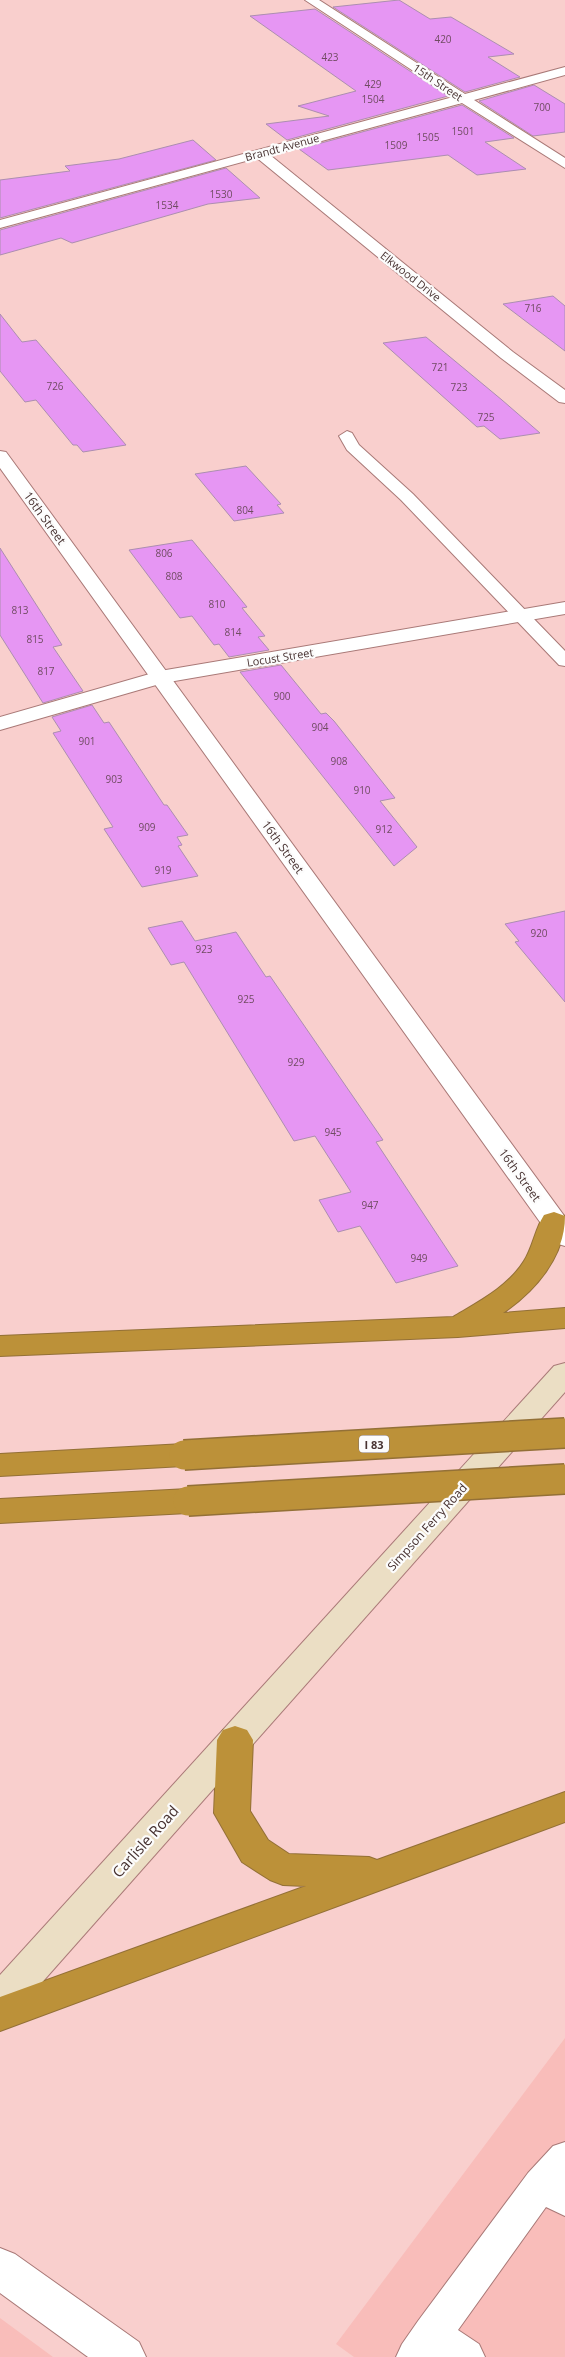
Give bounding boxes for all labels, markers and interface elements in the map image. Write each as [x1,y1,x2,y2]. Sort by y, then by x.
house number: 420 [434,32,452,46]
house number: 423 [321,50,339,64]
street label: 15th Street [410,60,466,104]
house number: 429 [364,77,382,91]
house number: 1504 [362,92,385,106]
house number: 700 [533,100,551,114]
house number: 1501 [452,124,474,138]
street label: Brandt Avenue [243,130,321,164]
house number: 1505 [417,130,440,144]
house number: 1509 [385,138,408,152]
house number: 1530 [210,187,233,201]
house number: 1534 [156,198,179,212]
street label: Elkwood Drive [378,248,444,304]
house number: 716 [524,301,542,315]
house number: 721 [431,360,449,374]
house number: 726 [46,379,64,393]
house number: 723 [450,380,468,394]
house number: 725 [477,410,495,424]
street label: 16th Street [20,488,70,548]
house number: 804 [236,503,254,517]
house number: 806 [155,546,173,560]
house number: 808 [165,569,183,583]
house number: 810 [208,597,226,611]
house number: 813 [11,603,29,617]
house number: 814 [224,625,242,639]
house number: 815 [26,632,44,646]
street label: Locust Street [246,644,314,670]
house number: 817 [37,664,55,678]
house number: 900 [273,689,291,703]
house number: 904 [311,720,329,734]
house number: 901 [78,734,96,748]
house number: 908 [330,754,348,768]
house number: 903 [105,772,123,786]
house number: 910 [353,783,371,797]
street label: 16th Street [258,817,308,877]
house number: 909 [138,820,156,834]
house number: 912 [375,822,393,836]
house number: 919 [154,863,172,877]
house number: 920 [530,926,548,940]
house number: 923 [195,942,213,956]
house number: 925 [237,992,255,1006]
house number: 929 [287,1055,305,1069]
house number: 945 [324,1125,342,1139]
street label: 16th Street [495,1145,545,1205]
house number: 947 [361,1198,379,1212]
house number: 949 [410,1251,428,1265]
road number: I 83 [359,1436,389,1452]
street label: Simpson Ferry Road [383,1480,471,1574]
street label: Carlisle Road [107,1801,183,1881]

